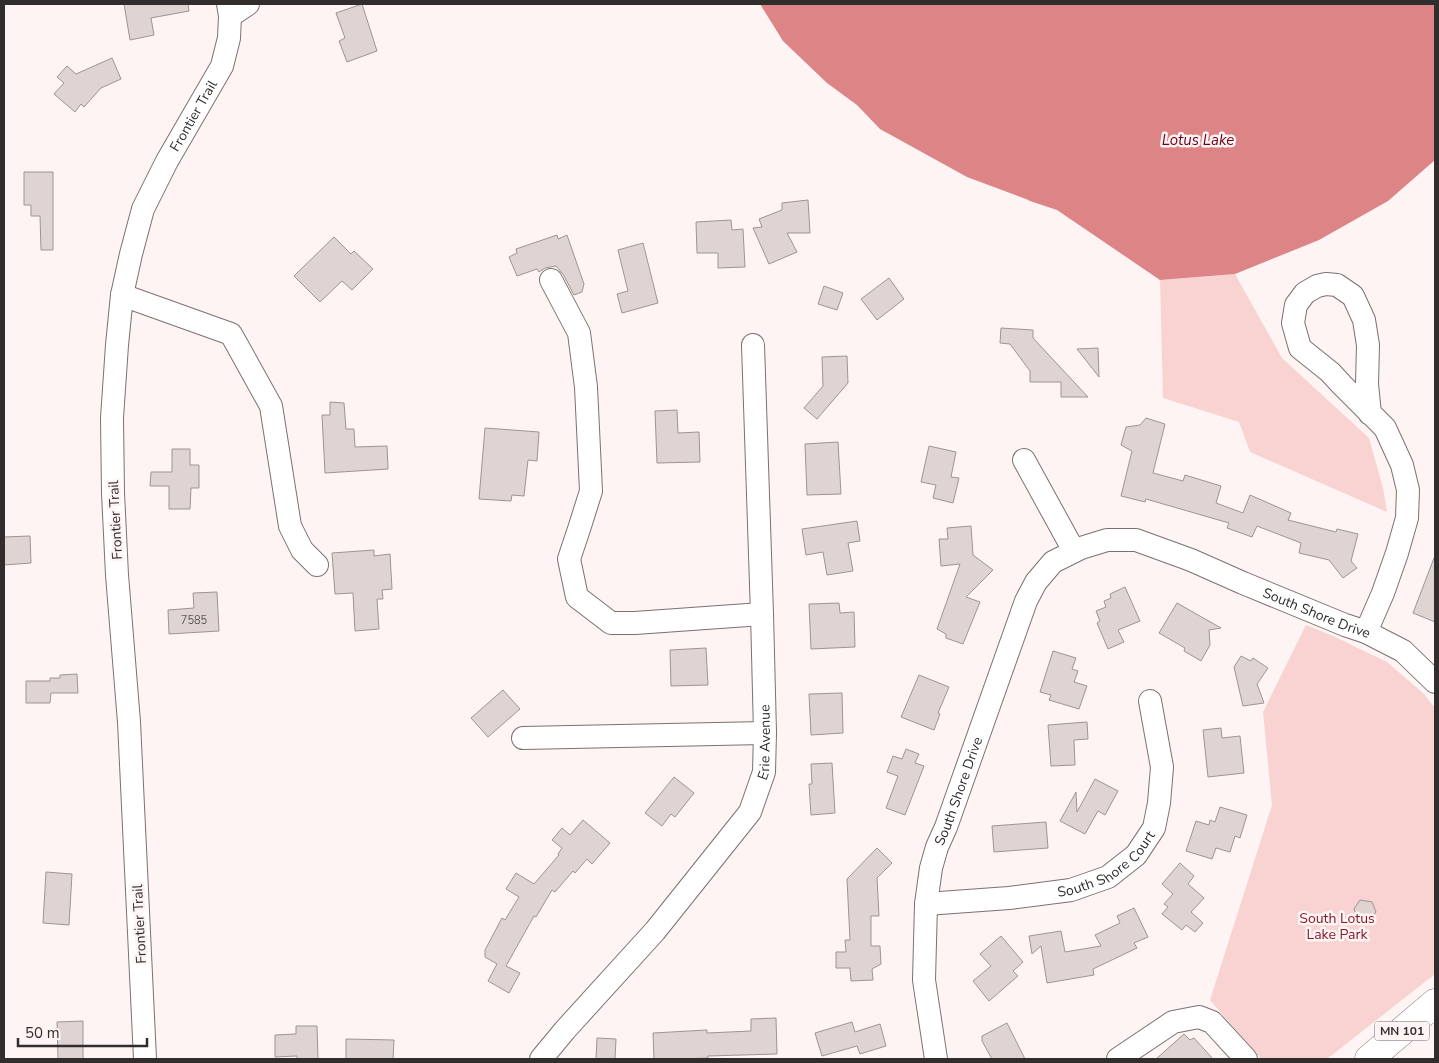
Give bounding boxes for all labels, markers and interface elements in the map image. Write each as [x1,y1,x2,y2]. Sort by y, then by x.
street label: Frontier Trail [166,76,222,155]
water label: Lotus Lake [1162,130,1234,150]
street label: Frontier Trail [104,479,127,560]
street label: South Shore Drive [1260,583,1374,643]
house number: 7585 [181,613,208,628]
street label: Erie Avenue [753,704,775,783]
street label: South Shore Drive [930,734,987,849]
street label: South Shore Court [1056,827,1160,902]
street label: Frontier Trail [128,883,151,964]
park label: South Lotus Lake Park [1299,909,1375,944]
scale bar [18,1016,146,1048]
road number: MN 101 [1374,1021,1430,1040]
text: 50 m [25,1023,60,1043]

